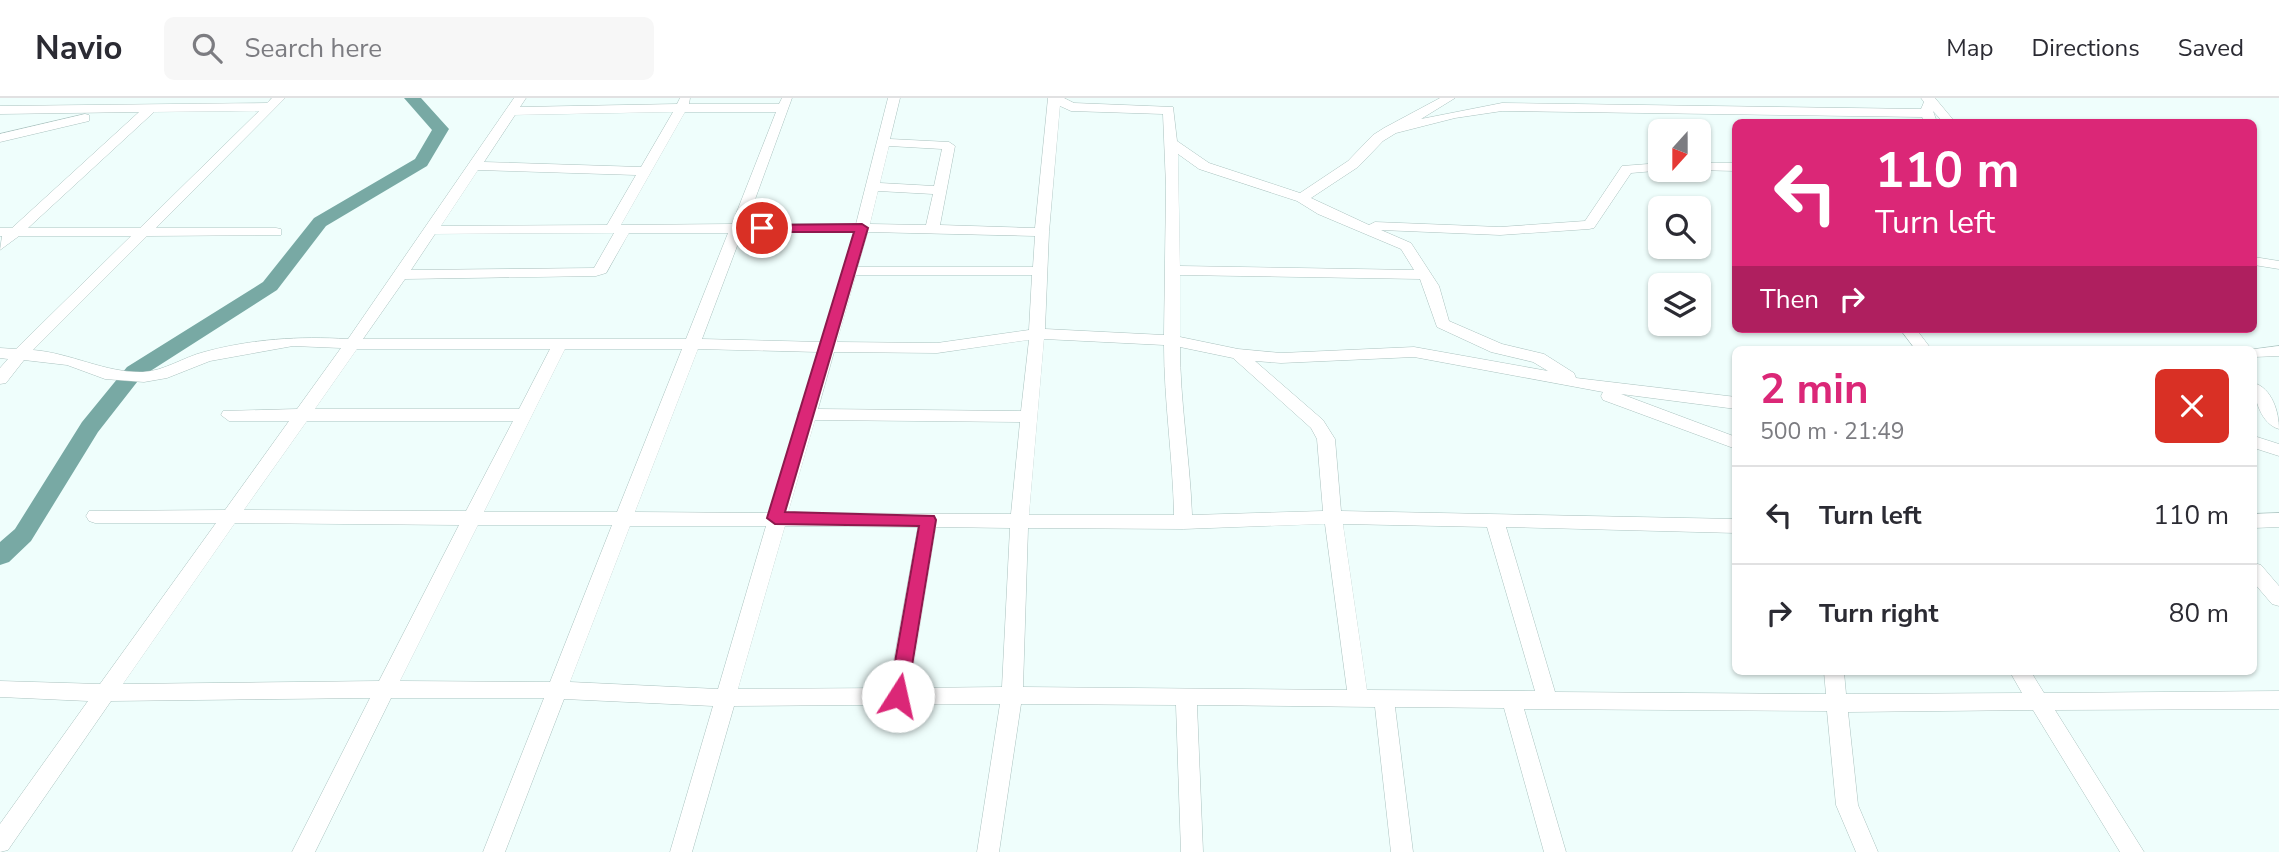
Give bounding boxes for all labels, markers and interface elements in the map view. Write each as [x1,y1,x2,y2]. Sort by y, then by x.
search box [164,17,654,80]
text: Navio [35,26,122,71]
icon: search [188,29,226,67]
text: Search here [244,31,382,66]
text: Map [1946,32,1993,64]
text: Directions [2031,32,2140,64]
text: Saved [2178,32,2244,64]
north arrow [1648,119,1712,182]
map controls [1648,119,1711,336]
text: 110 m [1875,137,2019,204]
icon: left [1760,147,1851,238]
button: search [1648,196,1711,259]
pin [732,198,792,258]
text: Turn left [1875,201,1995,244]
icon: arrive [743,209,781,247]
button: layers [1648,273,1711,336]
icon: right [1833,280,1871,318]
text: Then [1760,282,1819,317]
text: 2 min [1760,361,1869,418]
button: close [2155,369,2229,443]
text: 500 m · 21:49 [1760,416,1905,447]
icon: left [1760,496,1798,534]
text: Turn left [1819,498,1922,533]
text: 110 m [2153,498,2229,533]
icon: right [1760,594,1798,632]
text: Turn right [1819,596,1938,631]
text: 80 m [2169,596,2229,631]
position arrow [861,659,935,733]

